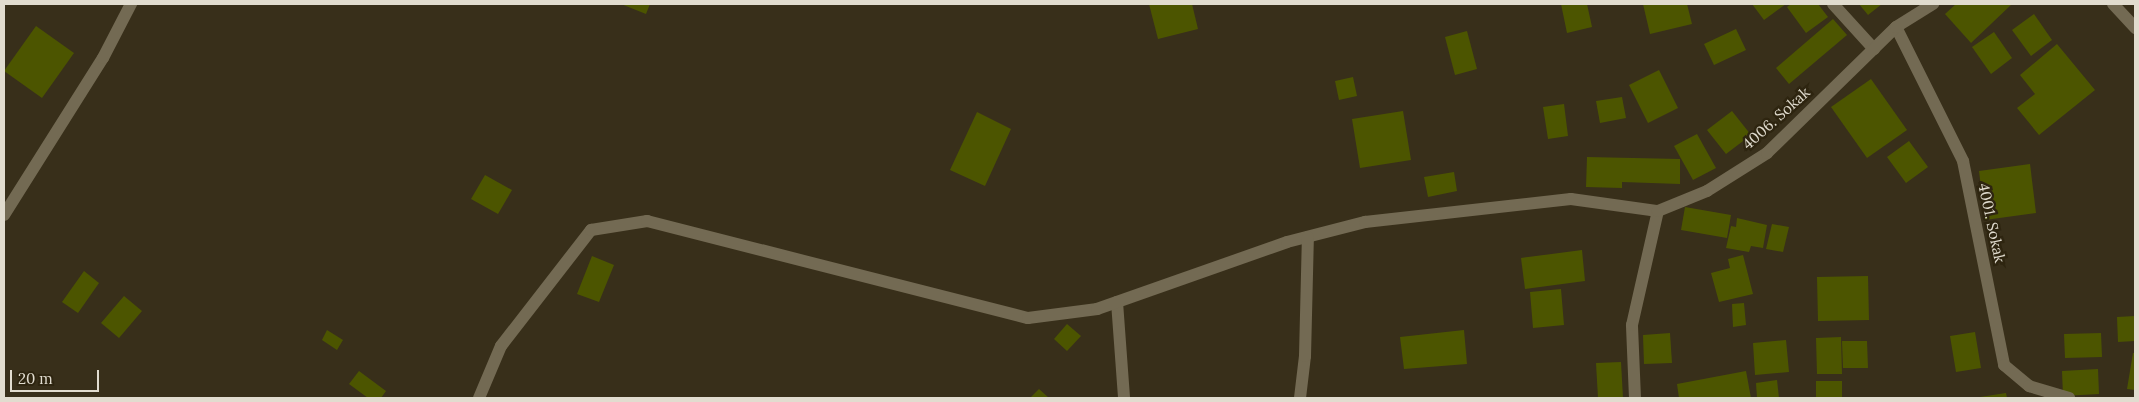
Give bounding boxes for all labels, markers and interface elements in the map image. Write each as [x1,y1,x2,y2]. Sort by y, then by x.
street label: 4006. Sokak [1739,83,1813,153]
street label: 4001. Sokak [1975,182,2009,264]
scale bar [12,360,101,392]
text: 20 m [18,369,53,388]

